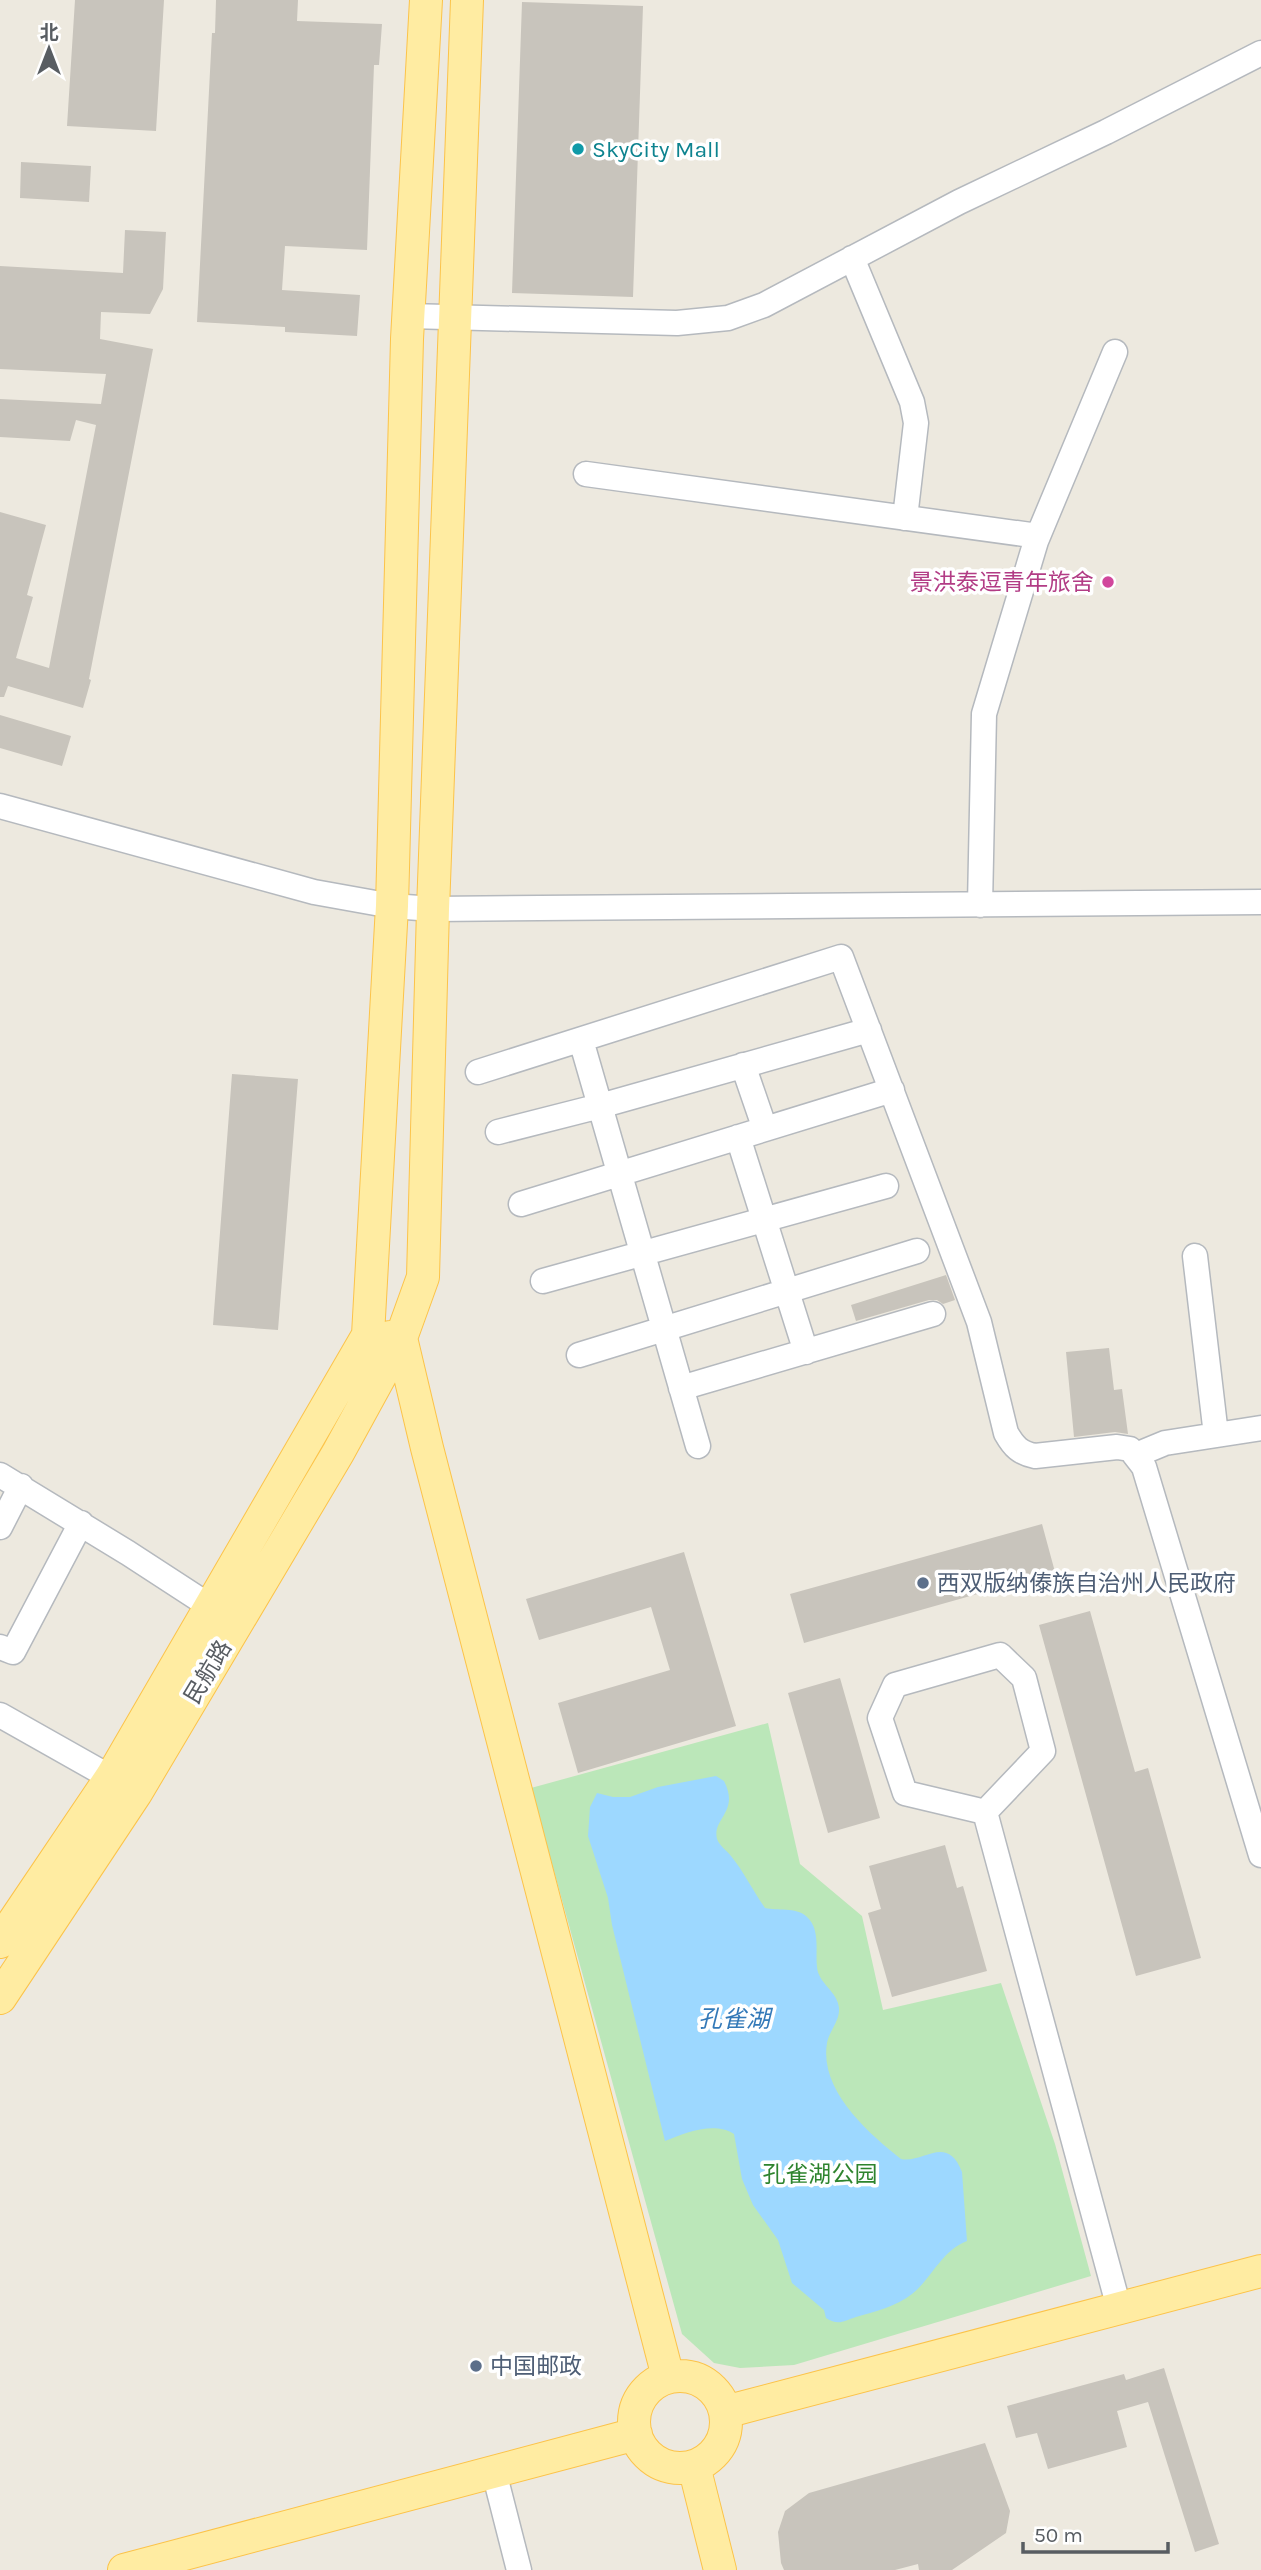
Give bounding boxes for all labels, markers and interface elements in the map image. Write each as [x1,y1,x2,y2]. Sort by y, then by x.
north arrow [14,14,84,84]
text: 北 [39,22,59,44]
place label: SkyCity Mall [592,136,720,163]
marker: SkyCity Mall [570,141,586,157]
place label: 景洪泰逗青年旅舍 [910,569,1094,596]
marker: 景洪泰逗青年旅舍 [1100,574,1116,590]
place label: 西双版纳傣族自治州人民政府 [937,1570,1236,1597]
marker: 西双版纳傣族自治州人民政府 [915,1575,931,1591]
street label: 民航路 [179,1635,237,1709]
water label: 孔雀湖 [698,2005,774,2033]
park label: 孔雀湖公园 [763,2161,878,2188]
place label: 中国邮政 [490,2353,582,2380]
marker: 中国邮政 [468,2358,484,2374]
scale bar [1023,2510,1168,2554]
text: 50 m [1034,2523,1083,2547]

